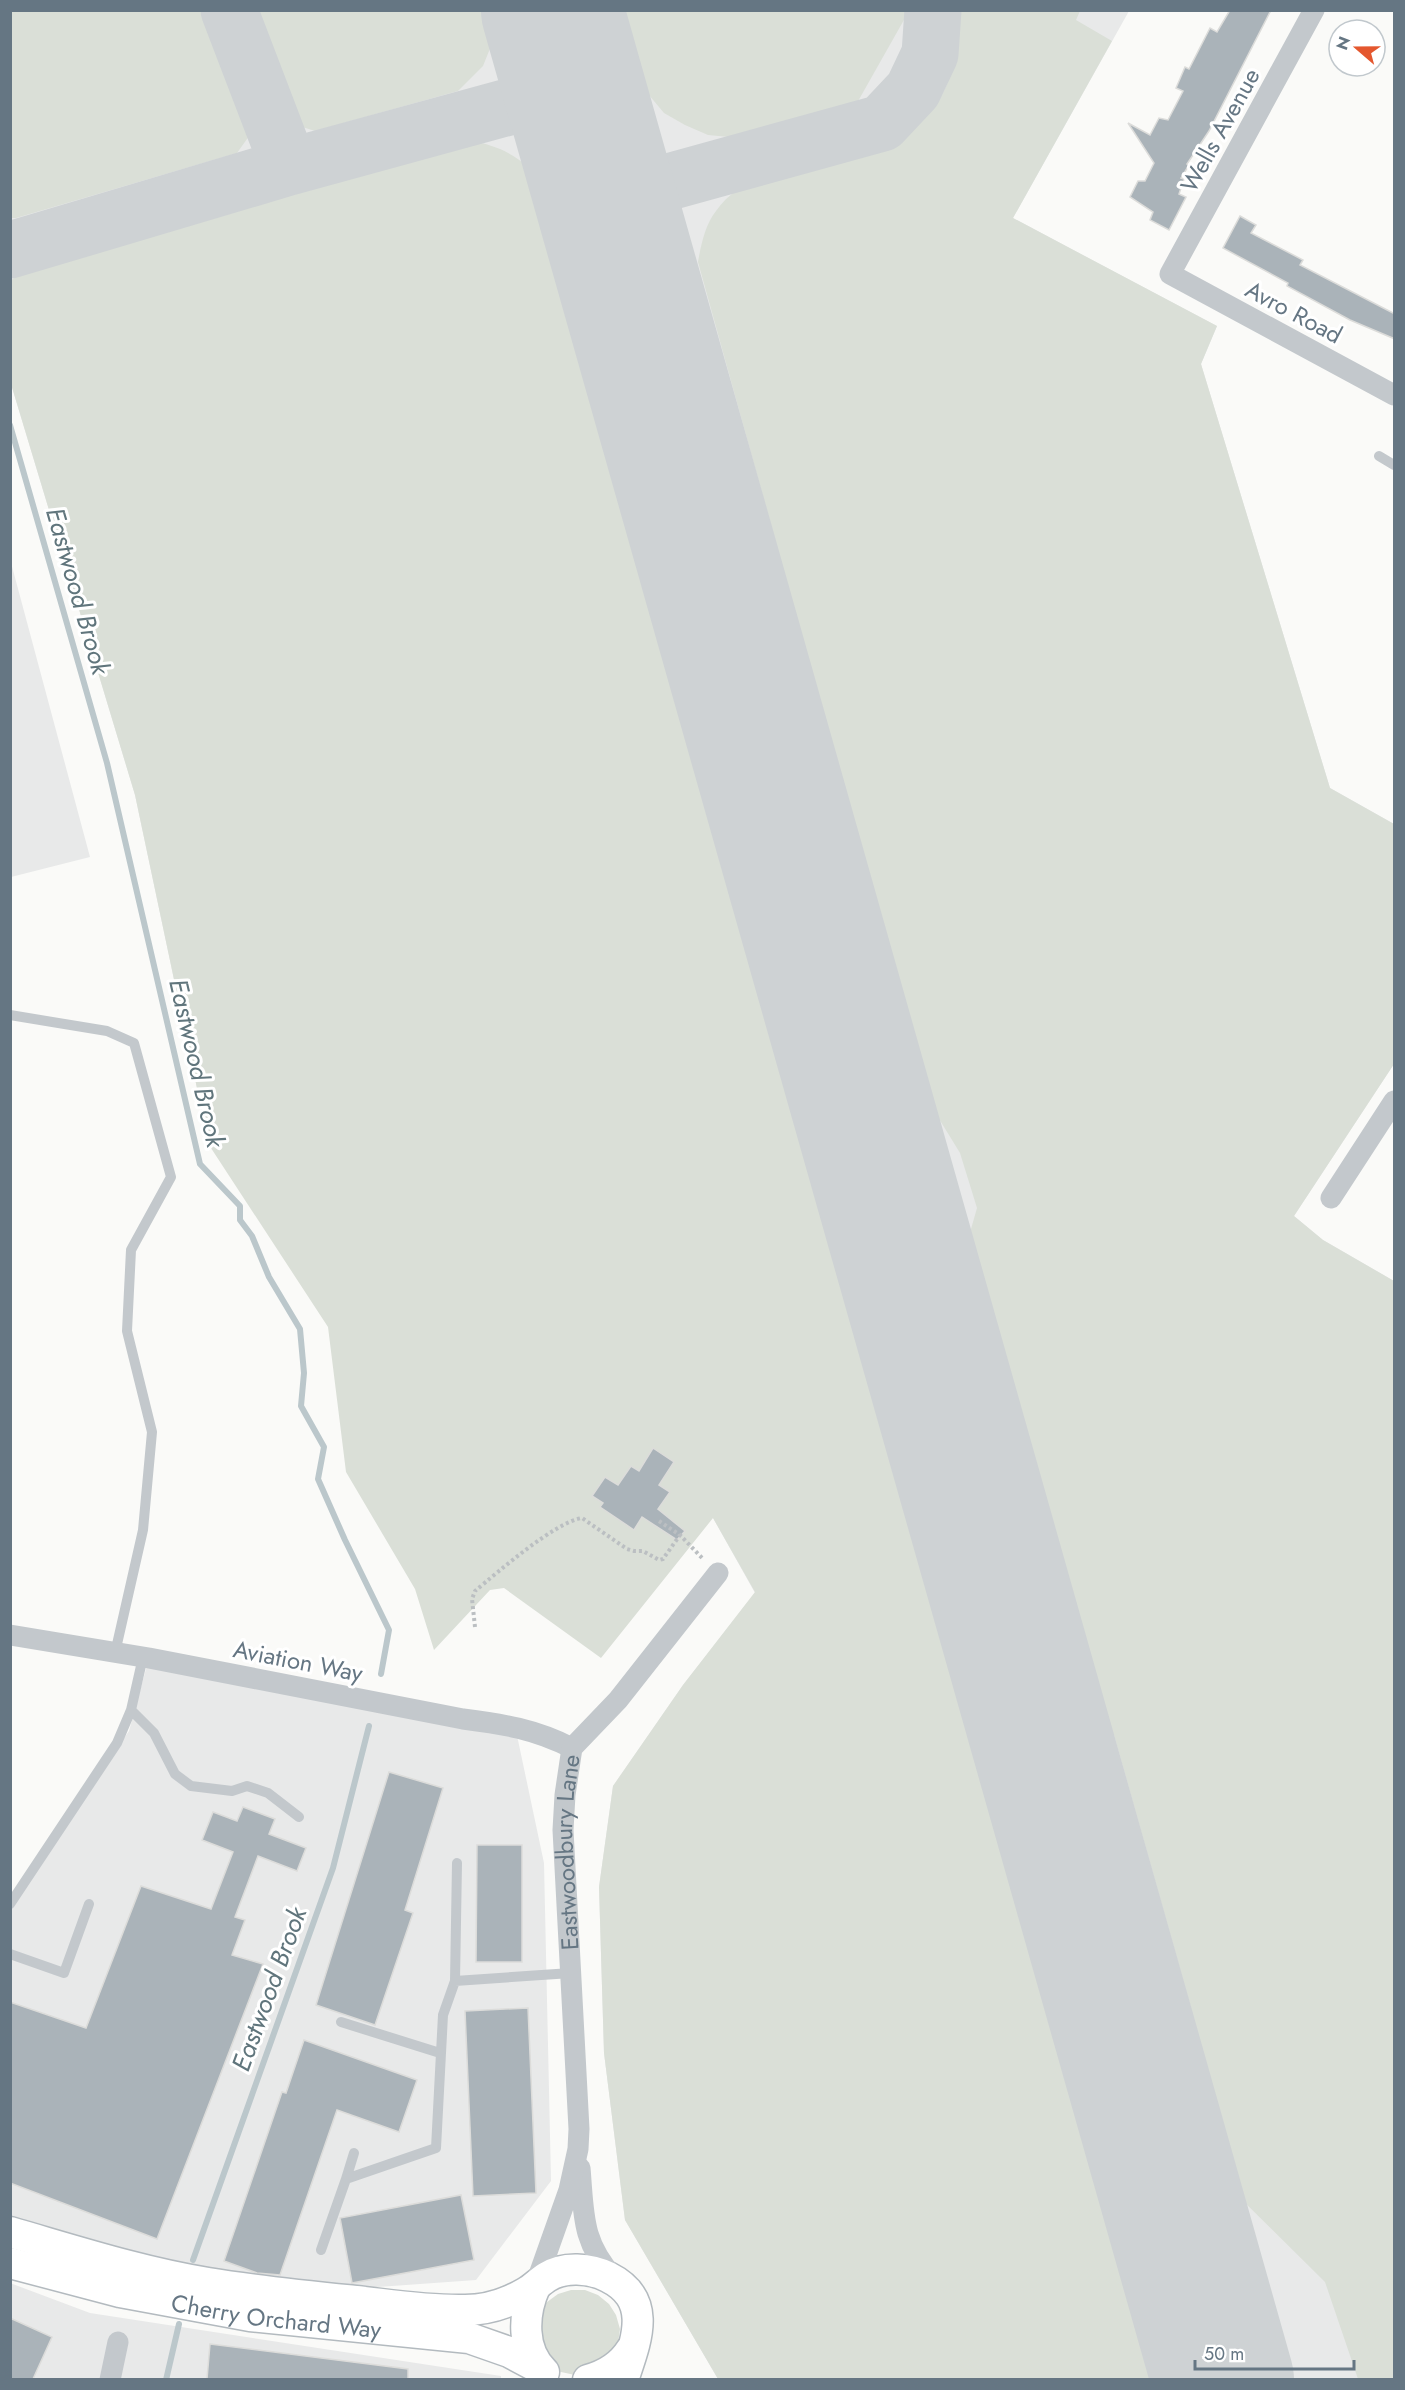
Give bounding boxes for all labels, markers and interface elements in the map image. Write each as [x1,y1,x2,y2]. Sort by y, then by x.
north arrow [1327,18,1387,78]
text: N [1330,33,1356,53]
street label: Wells Avenue [1172,62,1268,198]
street label: Avro Road [1239,272,1349,352]
water label: Eastwood Brook [36,503,120,681]
water label: Eastwood Brook [159,975,235,1153]
street label: Aviation Way [230,1631,366,1691]
street label: Eastwoodbury Lane [545,1752,588,1951]
water label: Eastwood Brook [222,1900,317,2076]
street label: Cherry Orchard Way [169,2284,383,2347]
scale bar [1195,2333,1354,2371]
text: 50 m [1204,2341,1244,2367]

